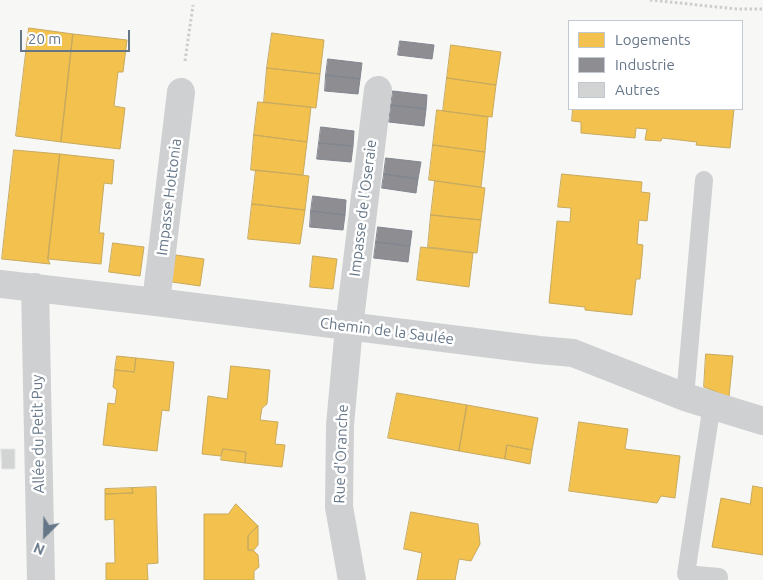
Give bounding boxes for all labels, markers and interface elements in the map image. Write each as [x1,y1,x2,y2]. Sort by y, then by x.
scale bar [22,20,132,52]
legend [568,20,743,110]
text: 20 m [28,30,61,47]
text: Logements [615,31,691,48]
text: Industrie [615,56,675,73]
text: Autres [615,81,660,98]
street label: Impasse Hottonia [153,137,185,257]
street label: Impasse de l'Oseraie [346,139,380,277]
street label: Chemin de la Saulée [319,314,455,348]
street label: Allée du Petit Puy [28,374,48,494]
street label: Rue d'Oranche [330,404,352,504]
north arrow [20,510,70,560]
text: N [31,539,47,558]

